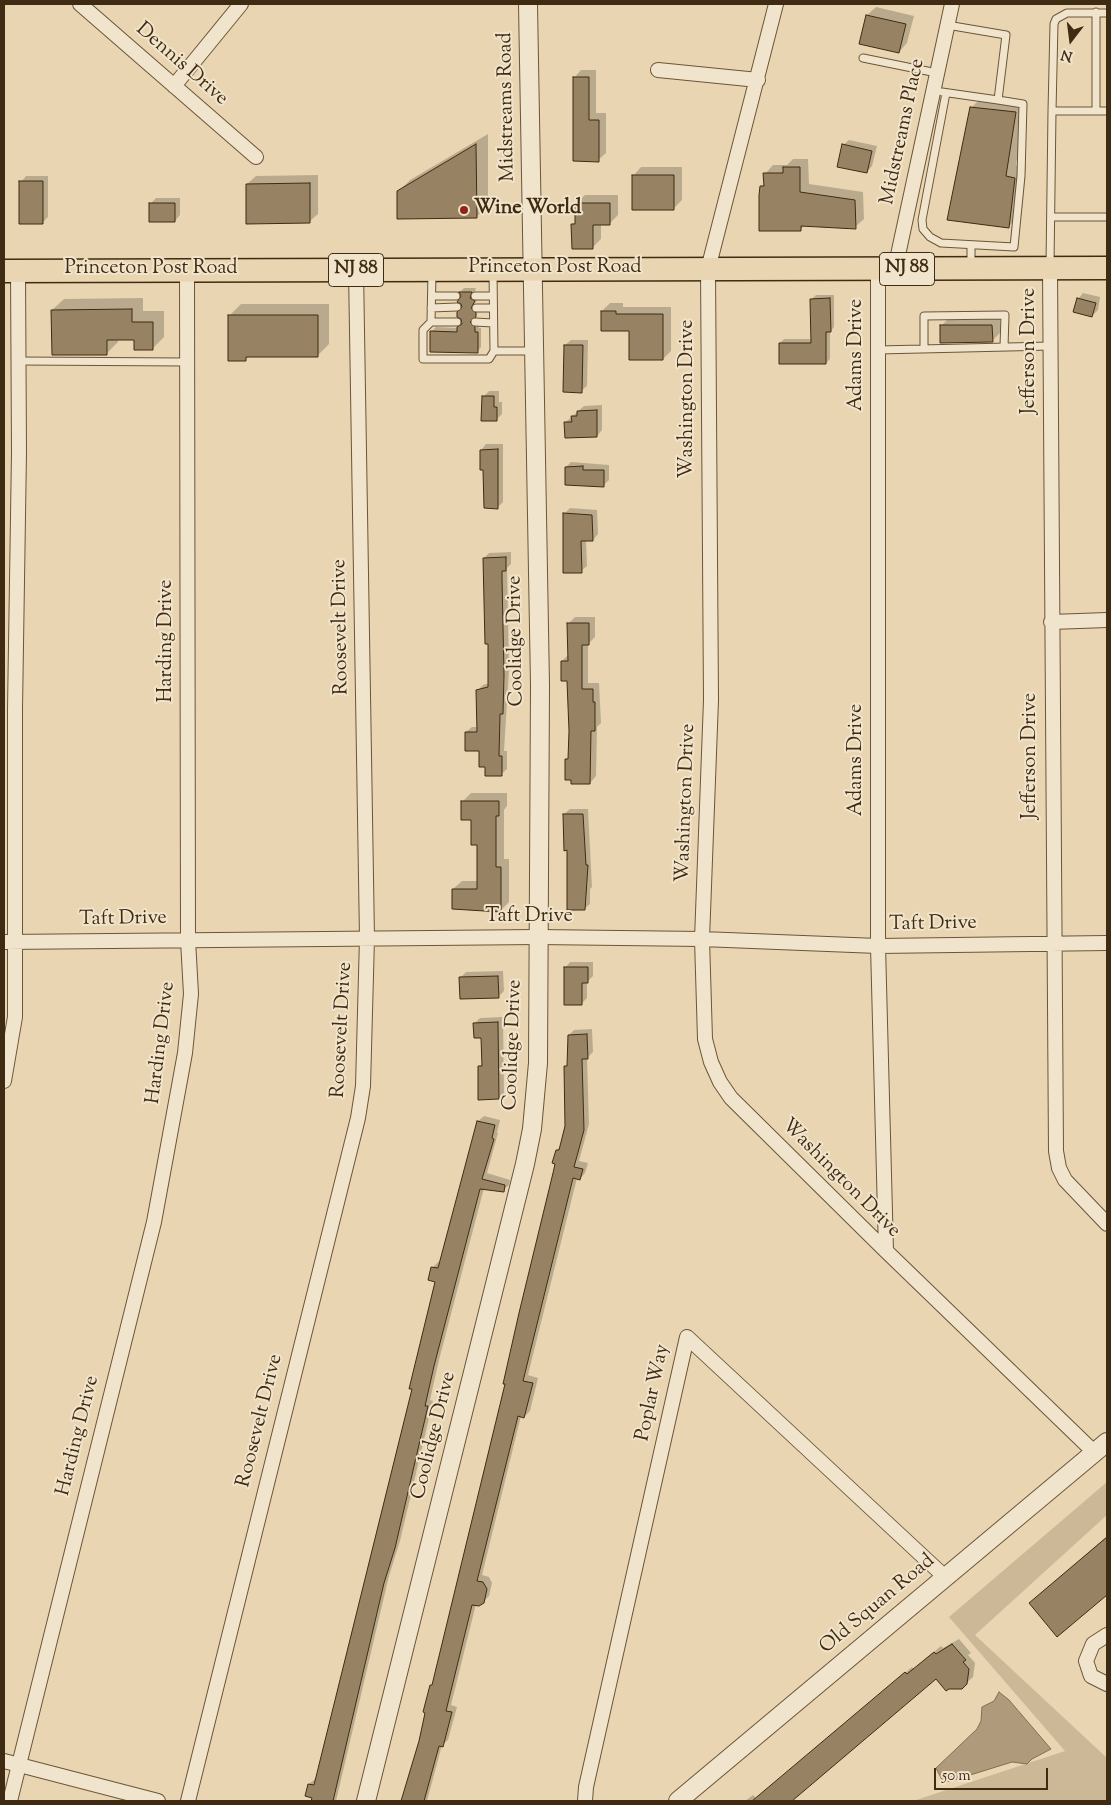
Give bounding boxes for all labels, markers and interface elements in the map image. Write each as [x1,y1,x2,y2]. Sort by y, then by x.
north arrow [1046,15,1096,65]
street label: Dennis Drive [130,18,232,112]
street label: Midstreams Road [495,32,521,182]
text: N [1059,43,1075,66]
street label: Midstreams Place [877,57,931,207]
place label: Wine World [474,198,581,222]
marker: Wine World [458,204,470,216]
road number: NJ 88 [880,252,934,286]
road number: NJ 88 [328,254,384,286]
street label: Princeton Post Road [468,257,642,281]
street label: Princeton Post Road [64,258,238,282]
street label: Jefferson Drive [1019,288,1043,414]
street label: Adams Drive [846,299,870,411]
street label: Washington Drive [677,320,701,478]
street label: Roosevelt Drive [329,559,355,695]
street label: Coolidge Drive [504,575,530,707]
street label: Harding Drive [156,580,180,702]
street label: Jefferson Drive [1020,693,1044,819]
street label: Adams Drive [846,704,870,816]
street label: Washington Drive [672,723,702,883]
street label: Taft Drive [485,906,573,930]
street label: Taft Drive [79,907,167,933]
street label: Taft Drive [889,912,977,938]
street label: Roosevelt Drive [327,961,359,1099]
street label: Coolidge Drive [500,979,528,1111]
street label: Harding Drive [143,980,181,1106]
street label: Washington Drive [775,1114,905,1244]
street label: Poplar Way [632,1342,676,1444]
street label: Roosevelt Drive [233,1352,289,1490]
street label: Coolidge Drive [408,1370,462,1502]
street label: Harding Drive [52,1373,106,1499]
street label: Old Squan Road [816,1550,940,1660]
scale bar [936,1758,1050,1790]
text: 50 m [942,1766,971,1787]

